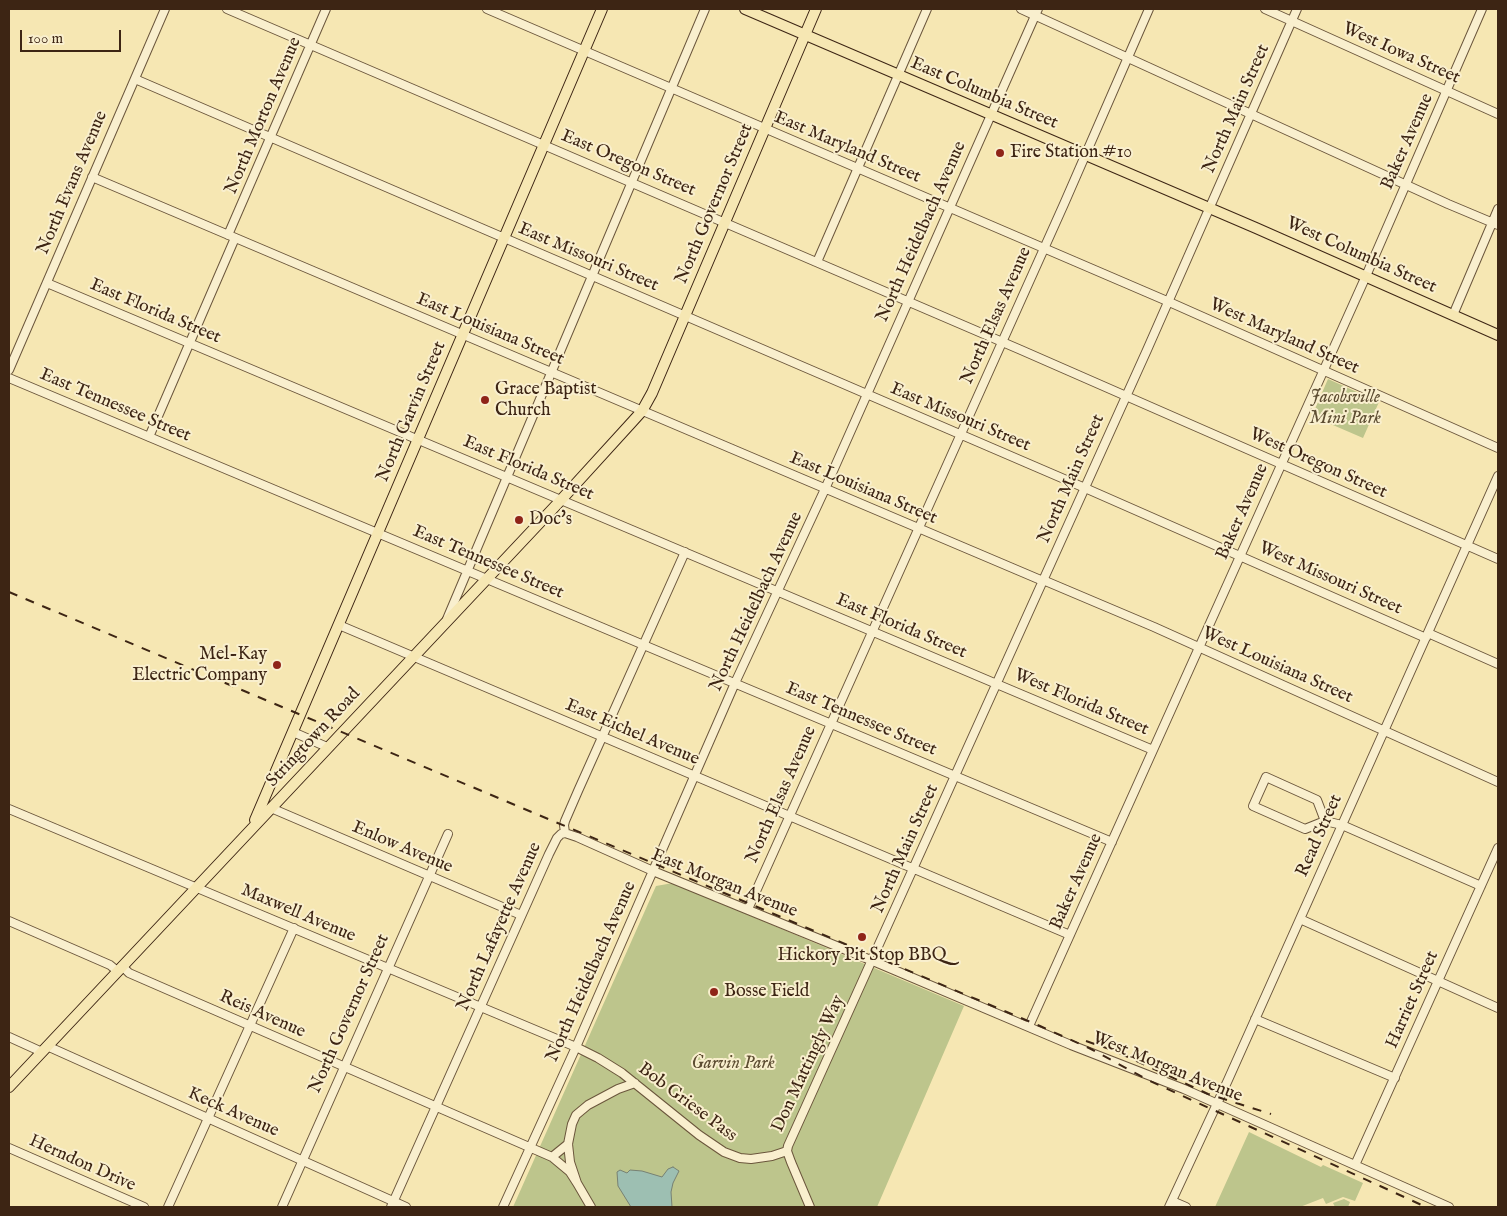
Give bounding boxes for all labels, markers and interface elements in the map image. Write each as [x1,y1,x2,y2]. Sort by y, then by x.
street label: West Iowa Street [1339,18,1463,90]
scale bar [22,20,124,52]
text: 100 m [28,29,63,48]
street label: North Morton Avenue [221,34,307,198]
street label: North Main Street [1199,41,1275,177]
street label: East Columbia Street [907,53,1061,135]
street label: Baker Avenue [1377,91,1439,193]
street label: East Maryland Street [770,107,924,189]
street label: North Evans Avenue [33,108,113,258]
street label: North Governor Street [671,121,759,287]
street label: East Oregon Street [557,126,699,202]
street label: North Heidelbach Avenue [872,138,972,326]
place label: Fire Station #10 [1010,142,1132,164]
marker: Fire Station #10 [994,147,1006,159]
street label: West Columbia Street [1282,213,1440,299]
street label: East Missouri Street [515,219,661,297]
street label: North Elsas Avenue [957,244,1037,388]
street label: East Florida Street [86,275,224,349]
street label: East Louisiana Street [413,289,567,371]
street label: West Maryland Street [1206,294,1362,380]
street label: North Garvin Street [373,338,451,486]
street label: East Tennessee Street [36,364,194,448]
place label: Grace Baptist Church [495,379,597,422]
street label: East Missouri Street [887,379,1033,457]
park label: Jacobsville Mini Park [1309,387,1381,429]
marker: Grace Baptist Church [479,394,491,406]
street label: North Main Street [1034,411,1110,547]
street label: West Oregon Street [1246,424,1390,504]
street label: East Florida Street [459,432,597,506]
street label: East Louisiana Street [786,448,940,530]
street label: Baker Avenue [1212,461,1274,563]
place label: Doc's [529,509,572,531]
street label: North Heidelbach Avenue [706,509,808,695]
marker: Doc's [513,514,525,526]
street label: East Tennessee Street [409,521,567,605]
street label: West Missouri Street [1255,538,1405,620]
street label: East Florida Street [832,590,970,664]
street label: West Louisiana Street [1198,623,1356,709]
place label: Mel-Kay Electric Company [132,644,267,686]
marker: Mel-Kay Electric Company [271,659,283,671]
street label: West Florida Street [1010,665,1152,741]
street label: East Tennessee Street [782,678,940,762]
street label: Stringtown Road [262,684,366,792]
street label: East Eichel Avenue [562,695,702,771]
street label: North Elsas Avenue [742,723,822,867]
street label: North Main Street [868,781,944,917]
street label: Read Street [1292,791,1348,881]
street label: Enlow Avenue [348,817,456,879]
street label: Baker Avenue [1046,831,1108,933]
street label: North Lafayette Avenue [453,839,547,1015]
street label: East Morgan Avenue [648,845,800,923]
street label: North Heidelbach Avenue [542,878,642,1066]
street label: Maxwell Avenue [237,880,359,948]
street label: North Governor Street [305,931,395,1097]
marker: Hickory Pit Stop BBQ [856,931,868,943]
place label: Hickory Pit Stop BBQ [778,945,946,967]
street label: Harriet Street [1382,948,1444,1052]
place label: Bosse Field [724,981,809,1003]
street label: Reis Avenue [216,986,308,1044]
marker: Bosse Field [708,986,720,998]
street label: Don Mattingly Way [768,992,850,1136]
street label: West Morgan Avenue [1089,1028,1245,1108]
park label: Garvin Park [691,1053,775,1075]
street label: Bob Griese Pass [633,1059,741,1147]
street label: Keck Avenue [184,1083,282,1143]
street label: Herndon Drive [25,1131,139,1197]

